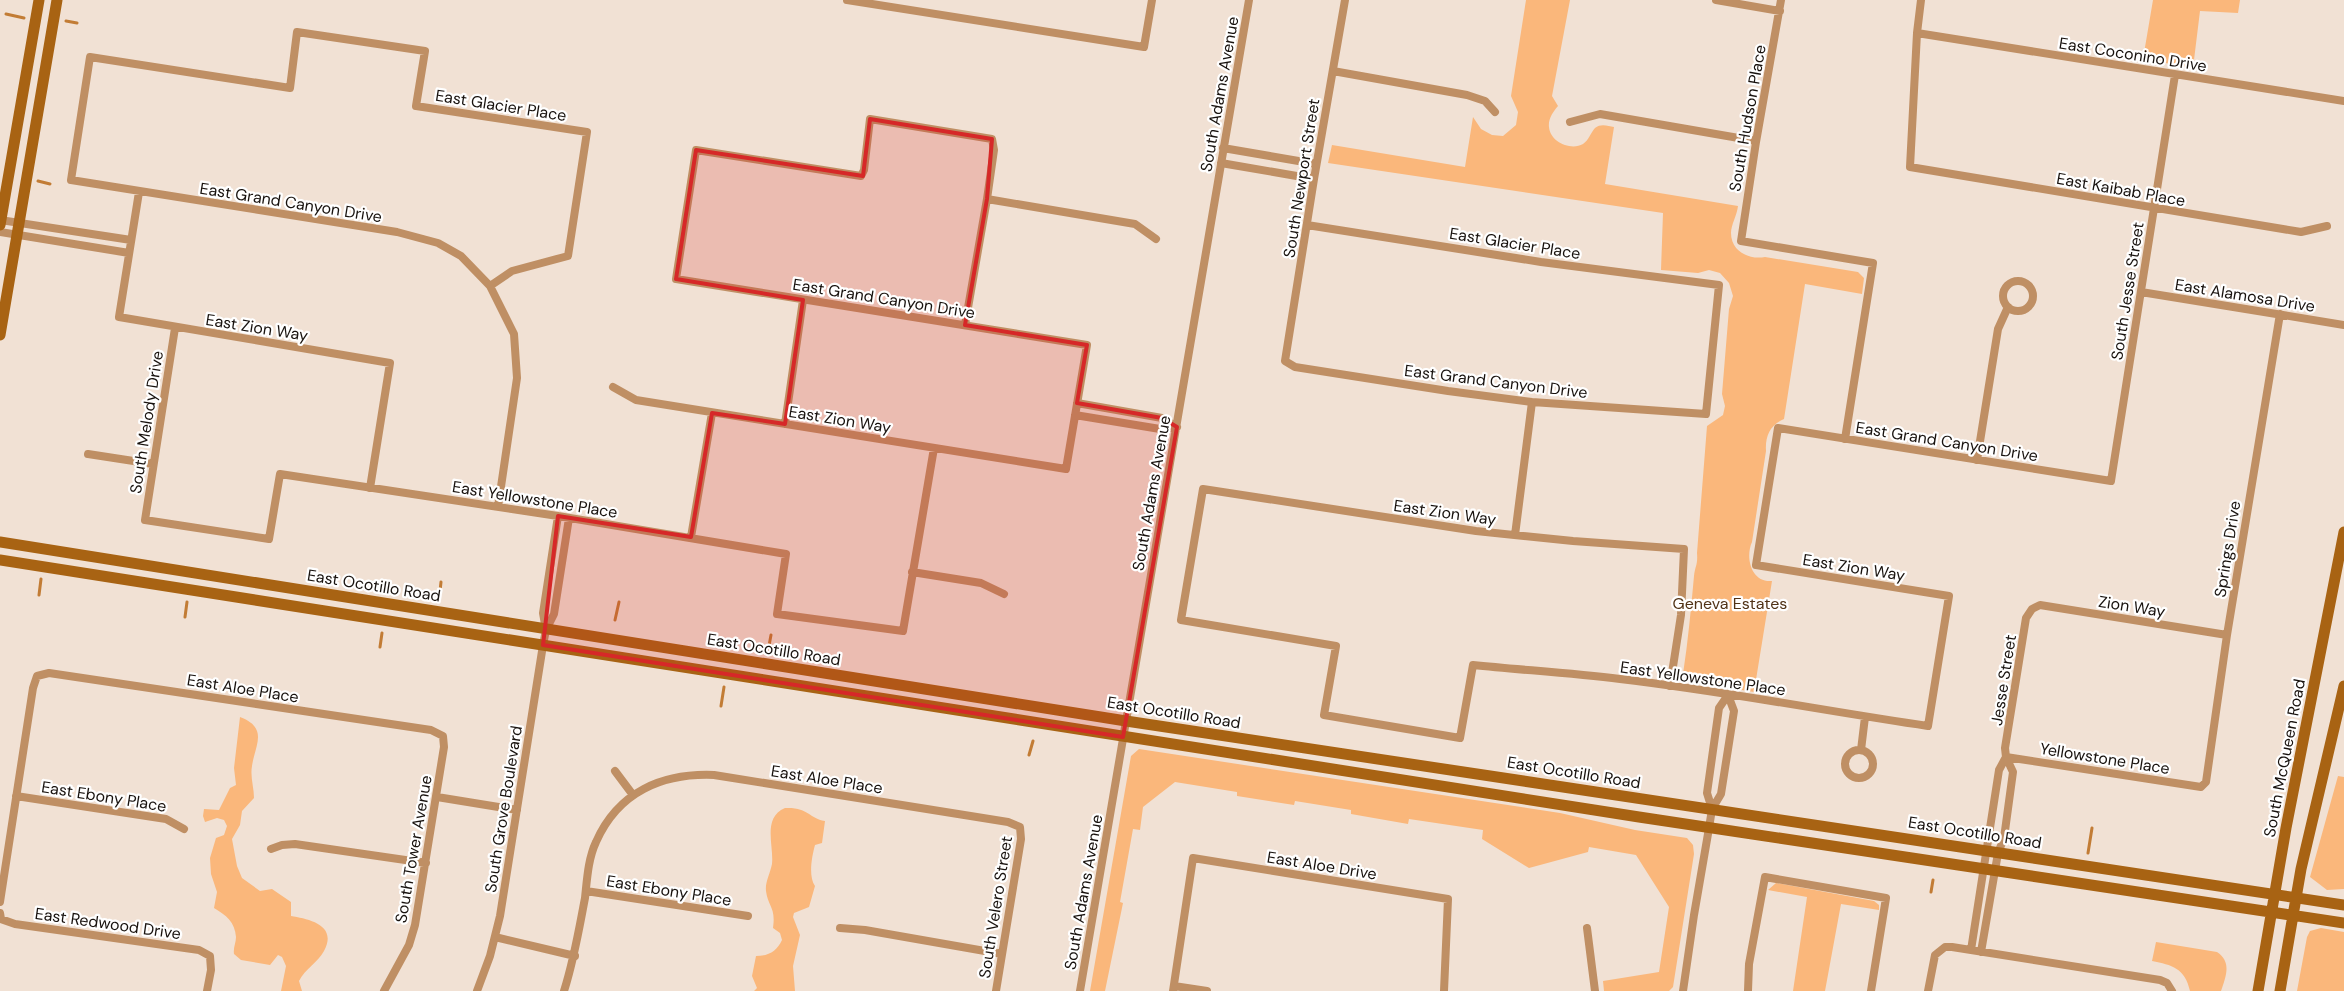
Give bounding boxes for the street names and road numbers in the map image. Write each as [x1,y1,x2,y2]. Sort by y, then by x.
street label: South Adams Avenue [1195,15,1244,173]
street label: East Coconino Drive [2057,32,2208,77]
street label: South Hudson Place [1724,43,1771,193]
street label: East Glacier Place [434,85,568,126]
street label: South Newport Street [1279,97,1324,259]
street label: East Kaibab Place [2055,168,2187,211]
street label: East Grand Canyon Drive [198,178,384,227]
street label: South Jesse Street [2106,221,2149,362]
street label: East Glacier Place [1448,223,1582,264]
street label: East Grand Canyon Drive [791,274,977,323]
street label: East Alamosa Drive [2173,274,2316,317]
street label: East Zion Way [204,309,310,346]
street label: South Melody Drive [125,349,168,495]
street label: East Grand Canyon Drive [1403,360,1589,403]
street label: East Zion Way [787,401,893,438]
street label: South Adams Avenue [1127,414,1176,572]
street label: East Grand Canyon Drive [1854,417,2040,466]
street label: East Yellowstone Place [451,476,619,523]
street label: East Zion Way [1392,495,1498,530]
street label: Springs Drive [2210,499,2245,599]
street label: East Zion Way [1801,549,1907,586]
street label: East Ocotillo Road [306,565,442,606]
street label: Zion Way [2097,591,2167,622]
street label: East Ocotillo Road [706,629,842,670]
street label: Jesse Street [1986,633,2021,727]
street label: East Yellowstone Place [1619,656,1787,701]
street label: East Aloe Place [186,669,300,708]
street label: South McQueen Road [2259,677,2310,839]
street label: East Ocotillo Road [1106,692,1242,733]
street label: South Grove Boulevard [480,724,527,894]
street label: Yellowstone Place [2039,738,2171,779]
street label: East Ocotillo Road [1506,752,1642,793]
street label: East Aloe Place [770,760,884,799]
street label: South Tower Avenue [390,773,437,925]
street label: East Ebony Place [40,776,168,817]
street label: East Ocotillo Road [1907,812,2043,853]
street label: South Adams Avenue [1059,813,1108,971]
street label: South Velero Street [974,834,1017,980]
street label: East Aloe Drive [1266,846,1378,885]
street label: East Ebony Place [605,870,733,911]
street label: East Redwood Drive [34,903,182,944]

